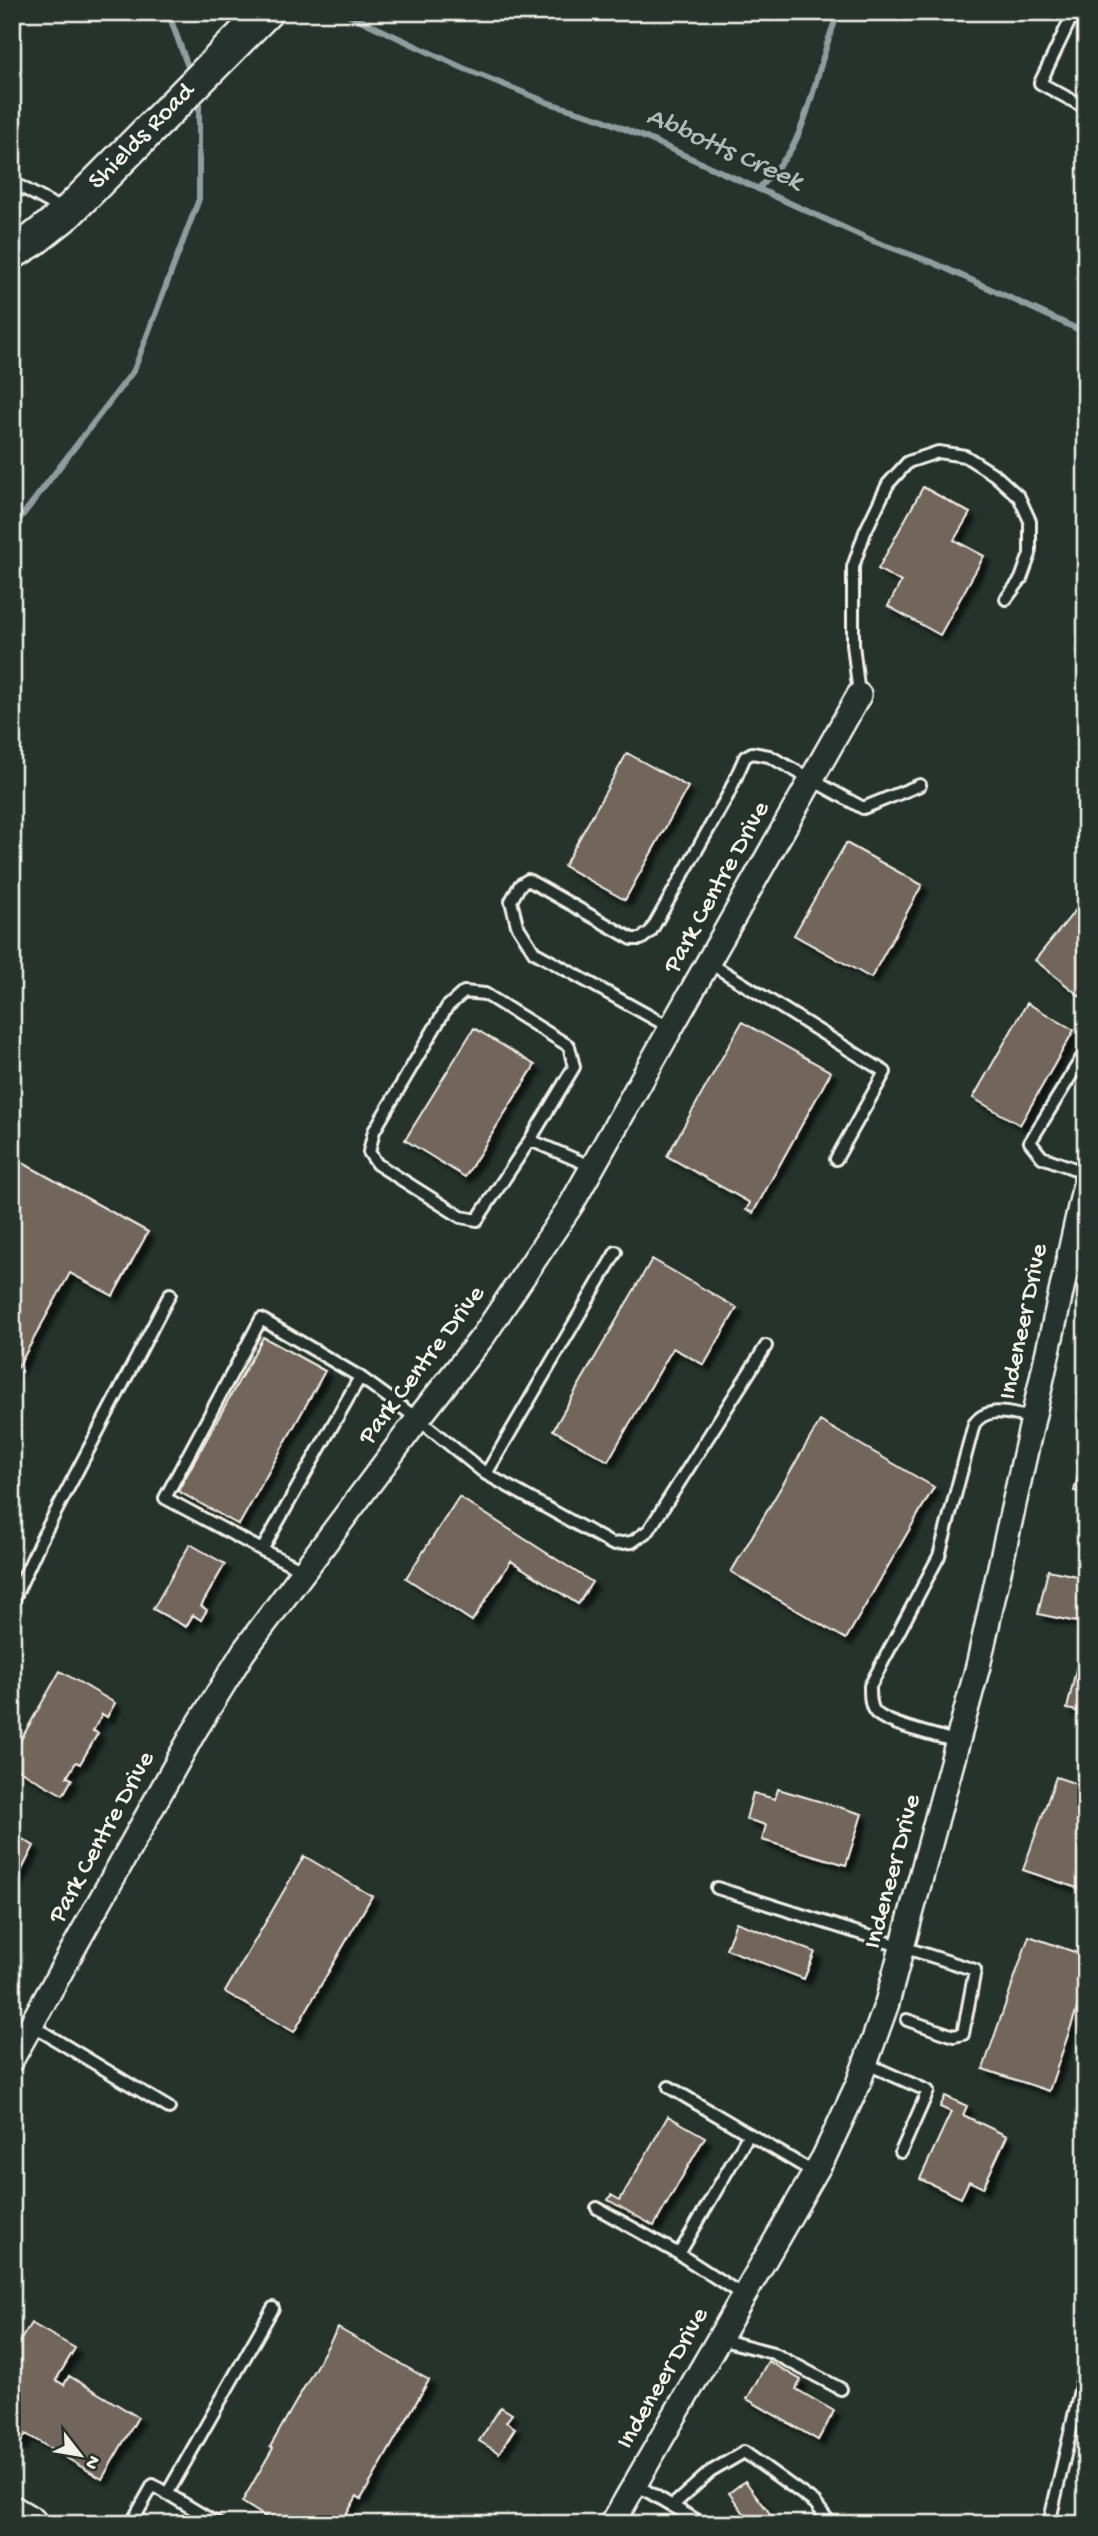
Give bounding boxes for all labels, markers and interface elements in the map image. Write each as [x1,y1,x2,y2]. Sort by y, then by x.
street label: Shields Road [82,76,203,197]
water label: Abbotts Creek [641,101,809,200]
street label: Park Centre Drive [657,796,778,980]
street label: Indeneer Drive [993,1241,1057,1403]
street label: Park Centre Drive [352,1280,493,1453]
street label: Park Centre Drive [42,1746,163,1930]
street label: Indeneer Drive [859,1791,930,1953]
street label: Indeneer Drive [611,2302,717,2455]
north arrow [46,2420,116,2490]
text: N [79,2451,105,2473]

